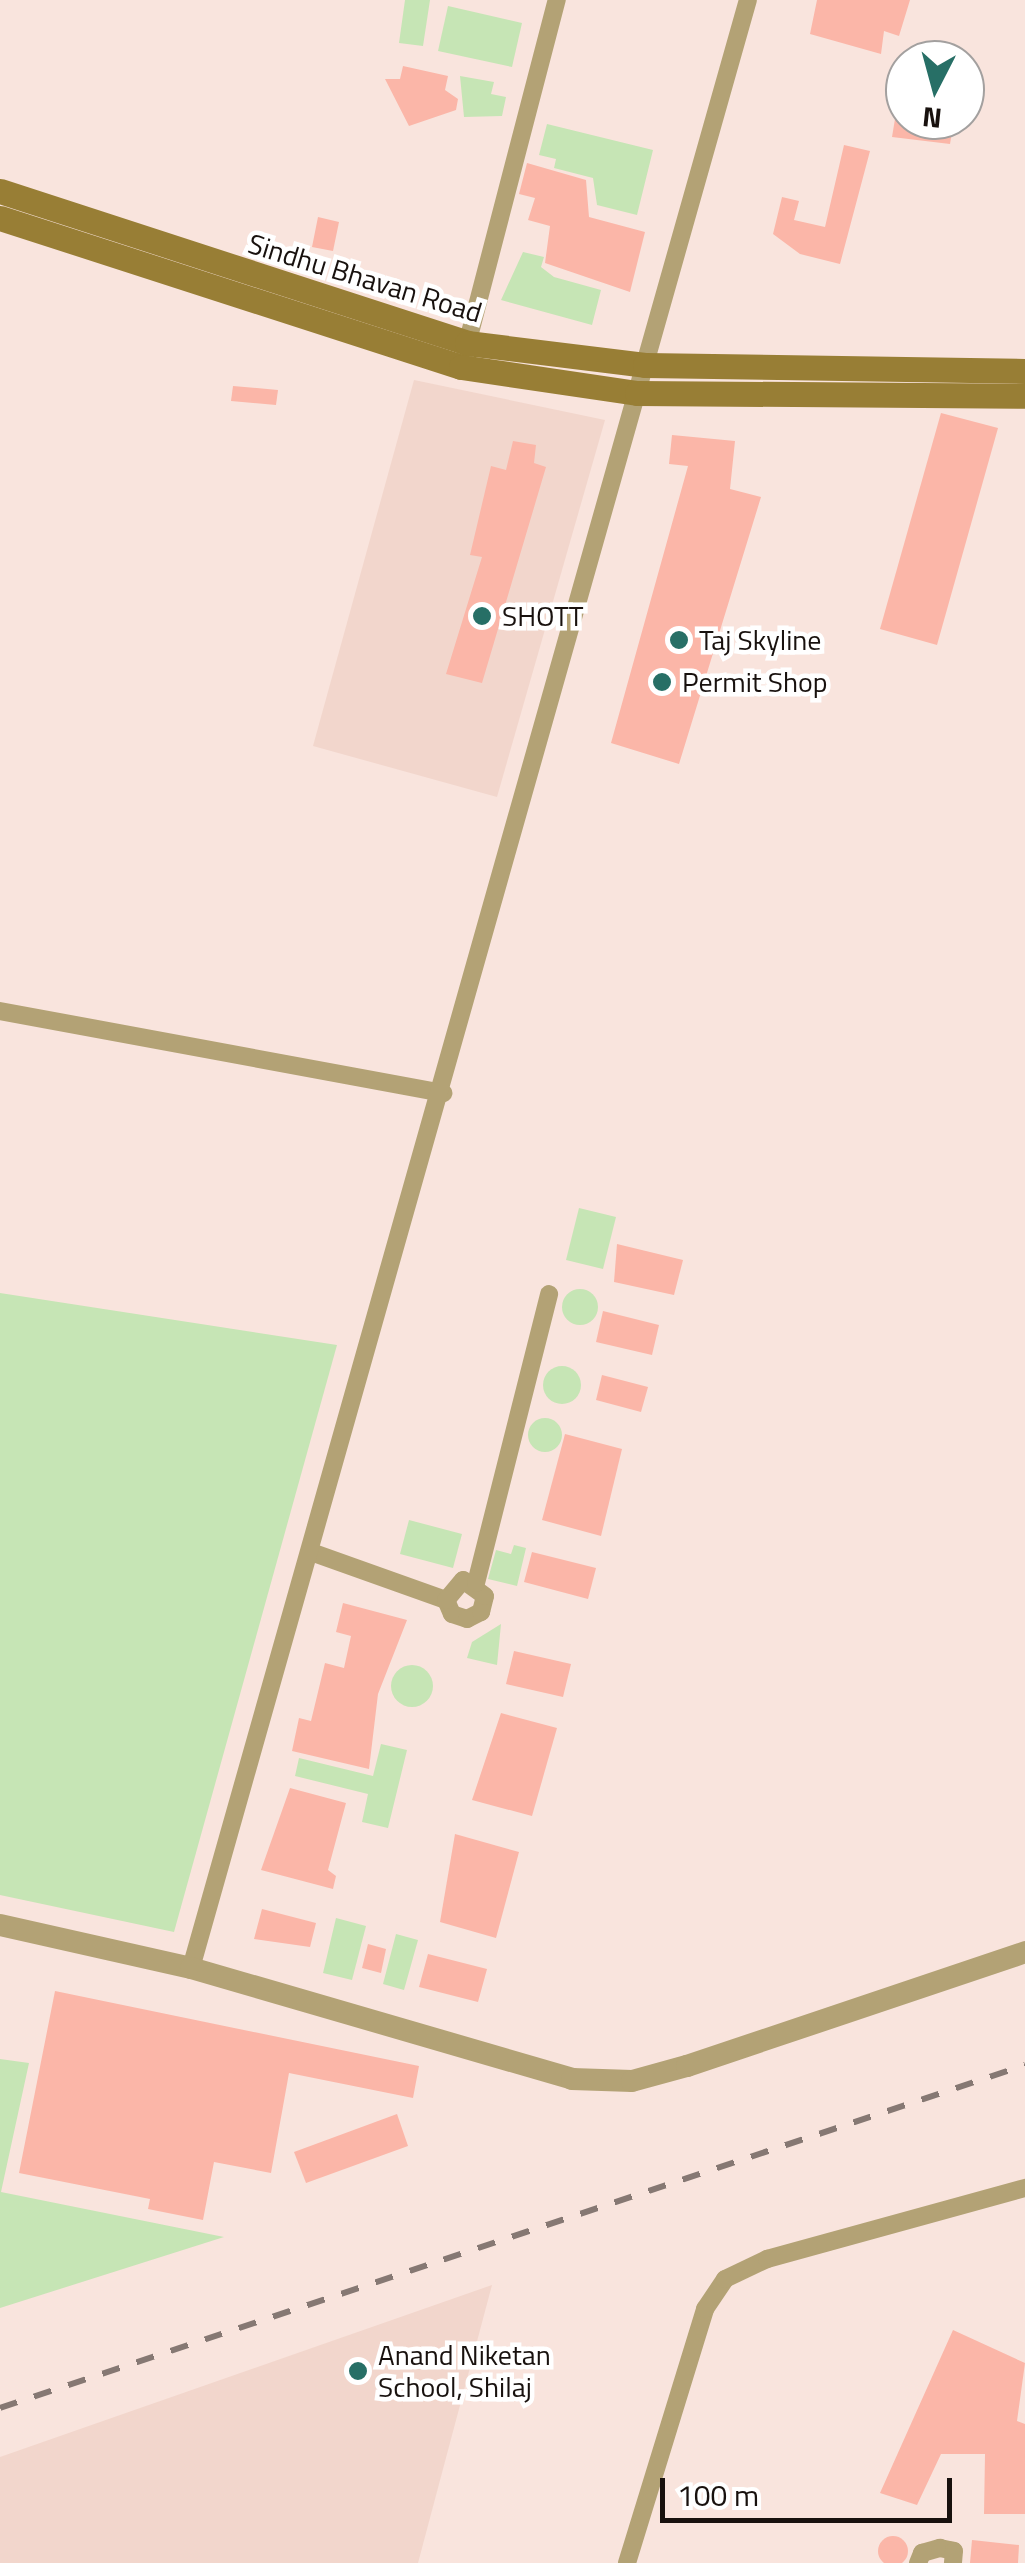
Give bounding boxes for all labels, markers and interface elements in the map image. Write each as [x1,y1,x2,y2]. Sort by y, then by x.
north arrow [885,40,985,140]
text: N [920,96,944,141]
street label: Sindhu Bhavan Road [244,226,486,330]
place label: SHOTT [502,599,583,633]
marker: SHOTT [471,605,493,627]
place label: Taj Skyline [699,623,821,657]
marker: Taj Skyline [668,629,690,651]
place label: Permit Shop [682,665,828,699]
marker: Permit Shop [651,671,673,693]
place label: Anand Niketan School, Shilaj [378,2338,551,2404]
marker: Anand Niketan School, Shilaj [347,2360,369,2382]
scale bar [665,2458,958,2520]
text: 100 m [677,2472,759,2518]

